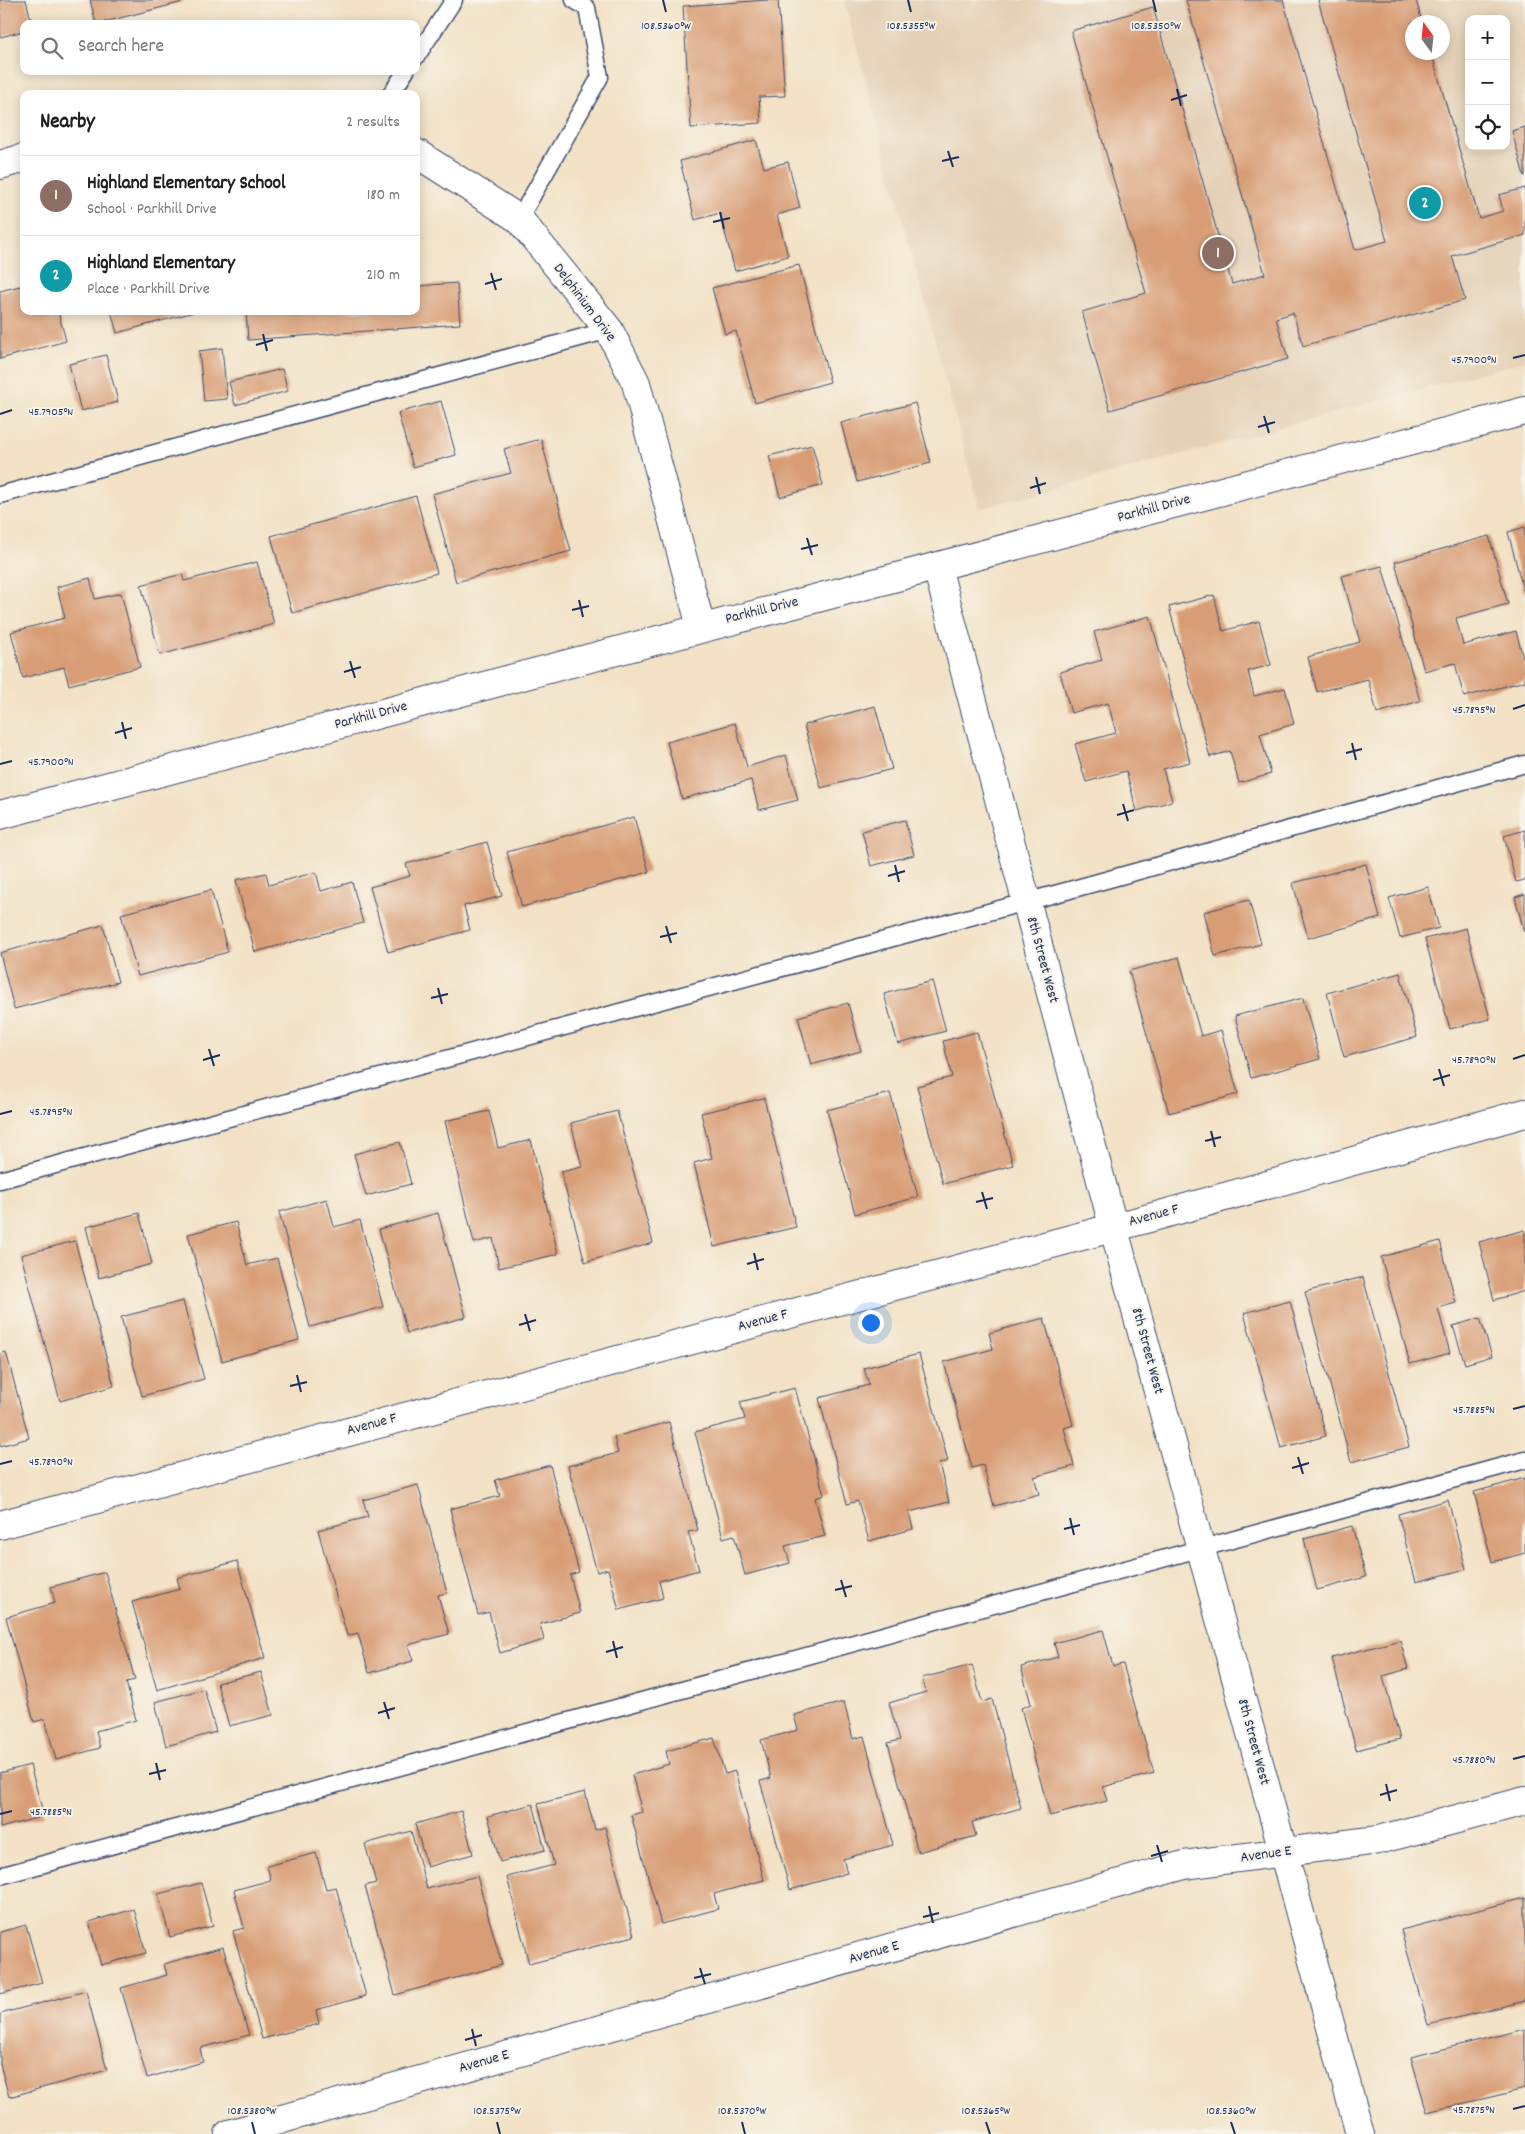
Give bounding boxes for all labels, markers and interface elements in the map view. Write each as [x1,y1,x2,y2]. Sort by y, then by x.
north arrow [1405,15,1450,60]
map controls [1465,15,1510,150]
button: + [1465,15,1510,60]
text: 108.5360°W [641,18,691,35]
text: 108.5355°W [887,18,935,35]
text: 108.5350°W [1131,18,1181,35]
search box [20,20,420,75]
icon: search [38,34,66,62]
text: Search here [78,34,164,61]
button: − [1465,60,1510,105]
button: locate [1465,105,1510,150]
text: Nearby [40,108,95,138]
text: 2 results [346,111,400,134]
text: Highland Elementary School [87,171,286,198]
text: 1 [54,184,58,207]
text: 180 m [367,184,400,207]
pin: 2 [1409,184,1441,222]
text: School · Parkhill Drive [87,198,217,221]
pin: 1 [1202,234,1234,272]
text: Highland Elementary [87,251,235,278]
street label: Delphinium Drive [547,259,621,347]
text: 2 [53,264,60,287]
text: 210 m [366,264,400,287]
text: Place · Parkhill Drive [87,278,210,301]
text: 45.7900°N [1451,352,1497,369]
text: 45.7905°N [29,404,73,421]
street label: Parkhill Drive [1115,489,1193,529]
street label: Parkhill Drive [723,591,801,631]
street label: Parkhill Drive [332,696,410,736]
text: 45.7895°N [1453,702,1495,719]
text: 45.7900°N [28,754,74,771]
street label: 8th Street West [1020,914,1064,1006]
text: 45.7890°N [1452,1052,1496,1069]
text: 45.7895°N [30,1104,72,1121]
street label: Avenue F [1126,1199,1182,1233]
street label: Avenue F [735,1304,791,1338]
street label: 8th Street West [1125,1305,1169,1397]
your location [858,1310,884,1336]
text: 45.7885°N [1453,1402,1495,1419]
street label: Avenue F [344,1408,400,1442]
text: 45.7890°N [29,1454,73,1471]
street label: 8th Street West [1231,1696,1275,1788]
text: 45.7880°N [1452,1752,1496,1769]
text: 45.7885°N [30,1804,72,1821]
street label: Avenue E [1239,1841,1293,1869]
street label: Avenue E [846,1935,902,1971]
street label: Avenue E [456,2044,512,2080]
text: 45.7875°N [1453,2102,1495,2119]
text: 108.5380°W [228,2103,277,2120]
text: 108.5375°W [473,2103,521,2120]
text: 108.5370°W [718,2103,766,2120]
text: 108.5365°W [961,2103,1011,2120]
text: 108.5360°W [1206,2103,1256,2120]

